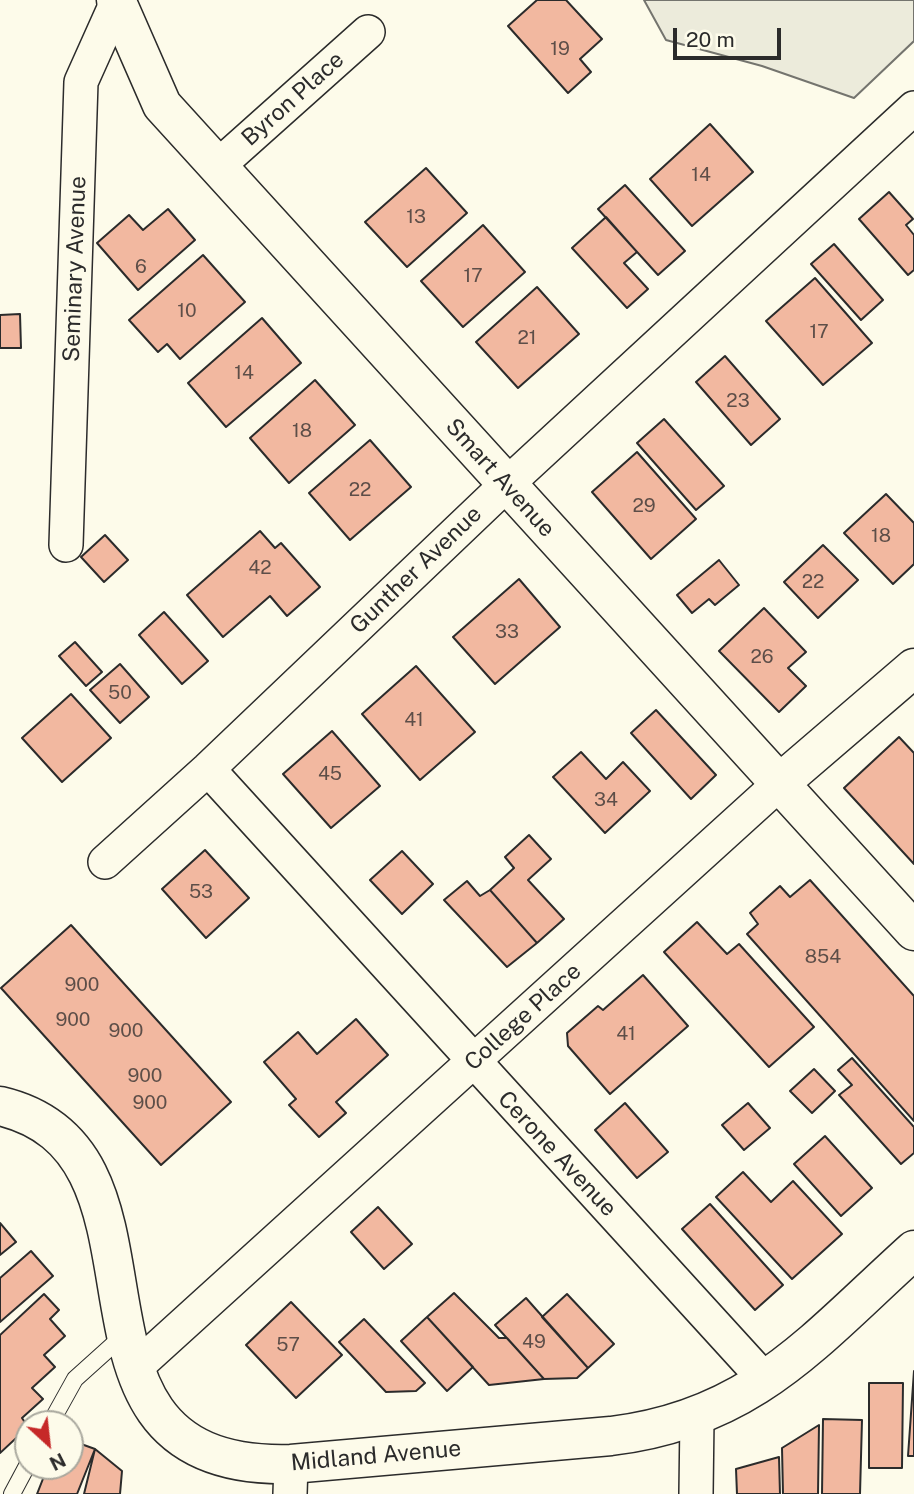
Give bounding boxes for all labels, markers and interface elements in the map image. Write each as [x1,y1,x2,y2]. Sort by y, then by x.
scale bar [676,14,785,58]
text: 20 m [686,27,735,52]
house number: 19 [550,38,570,60]
street label: Byron Place [236,46,350,152]
house number: 14 [691,164,711,186]
street label: Seminary Avenue [58,175,92,363]
house number: 13 [406,206,426,228]
house number: 6 [135,256,147,278]
house number: 17 [463,265,483,287]
house number: 10 [177,300,197,322]
house number: 17 [809,321,829,343]
house number: 21 [517,327,537,349]
house number: 14 [234,362,254,384]
house number: 23 [726,390,750,412]
street label: Smart Avenue [440,413,560,543]
house number: 18 [292,420,312,442]
house number: 22 [349,479,371,501]
house number: 29 [632,495,656,517]
street label: Gunther Avenue [345,500,487,640]
house number: 18 [871,525,891,547]
house number: 42 [248,557,272,579]
house number: 22 [802,571,824,593]
house number: 33 [495,621,519,643]
house number: 26 [750,646,774,668]
house number: 50 [108,682,132,704]
house number: 41 [404,709,424,731]
house number: 45 [318,763,342,785]
house number: 34 [594,789,618,811]
house number: 53 [189,881,213,903]
house number: 854 [805,946,841,968]
street label: College Place [459,958,587,1076]
house number: 900 [65,974,99,996]
house number: 900 [56,1009,90,1031]
house number: 900 [109,1020,143,1042]
house number: 41 [616,1023,636,1045]
house number: 900 [128,1065,162,1087]
street label: Cerone Avenue [492,1086,622,1222]
house number: 900 [133,1092,167,1114]
house number: 49 [522,1331,546,1353]
house number: 57 [276,1334,300,1356]
north arrow [14,1410,84,1480]
street label: Midland Avenue [290,1435,462,1477]
text: N [46,1449,69,1475]

